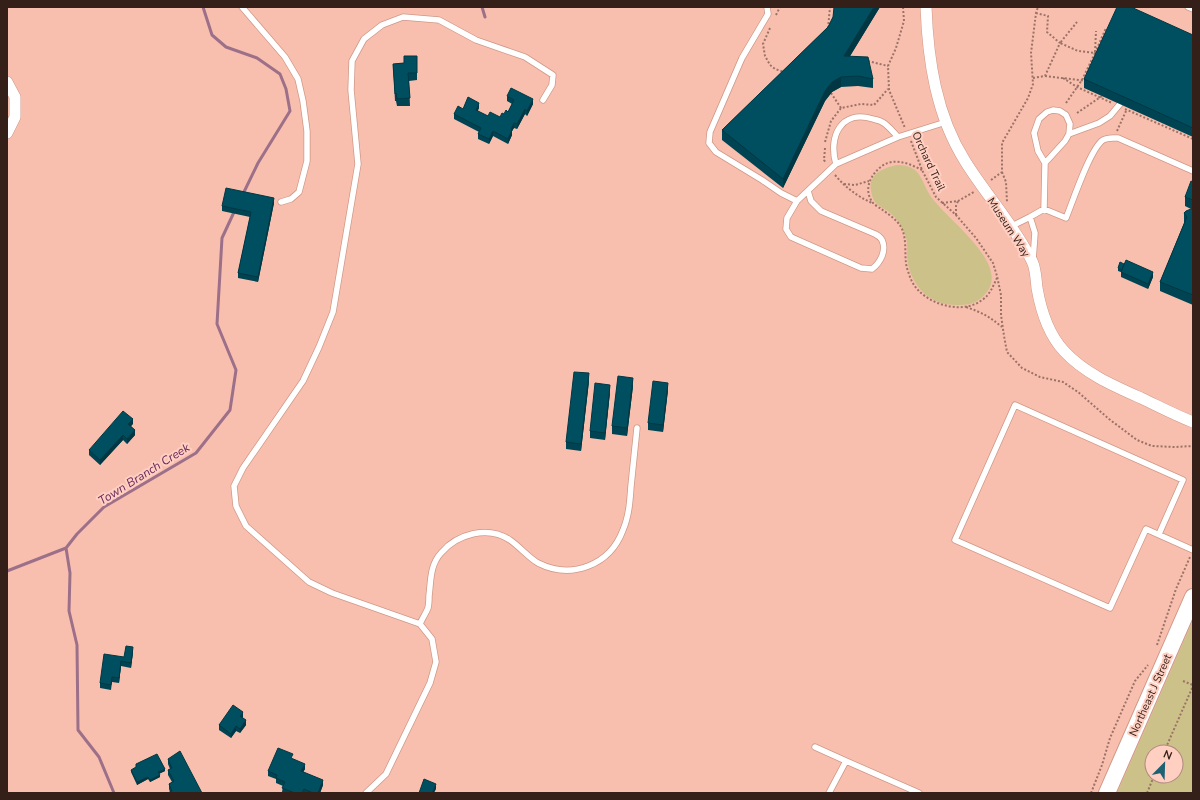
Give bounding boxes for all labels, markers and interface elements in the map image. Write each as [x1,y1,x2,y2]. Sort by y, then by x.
street label: Orchard Trail [908,129,949,194]
street label: Museum Way [984,195,1034,260]
water label: Town Branch Creek [95,439,194,509]
street label: Northeast J Street [1126,652,1175,739]
north arrow [1144,744,1184,784]
text: N [1161,747,1174,764]

